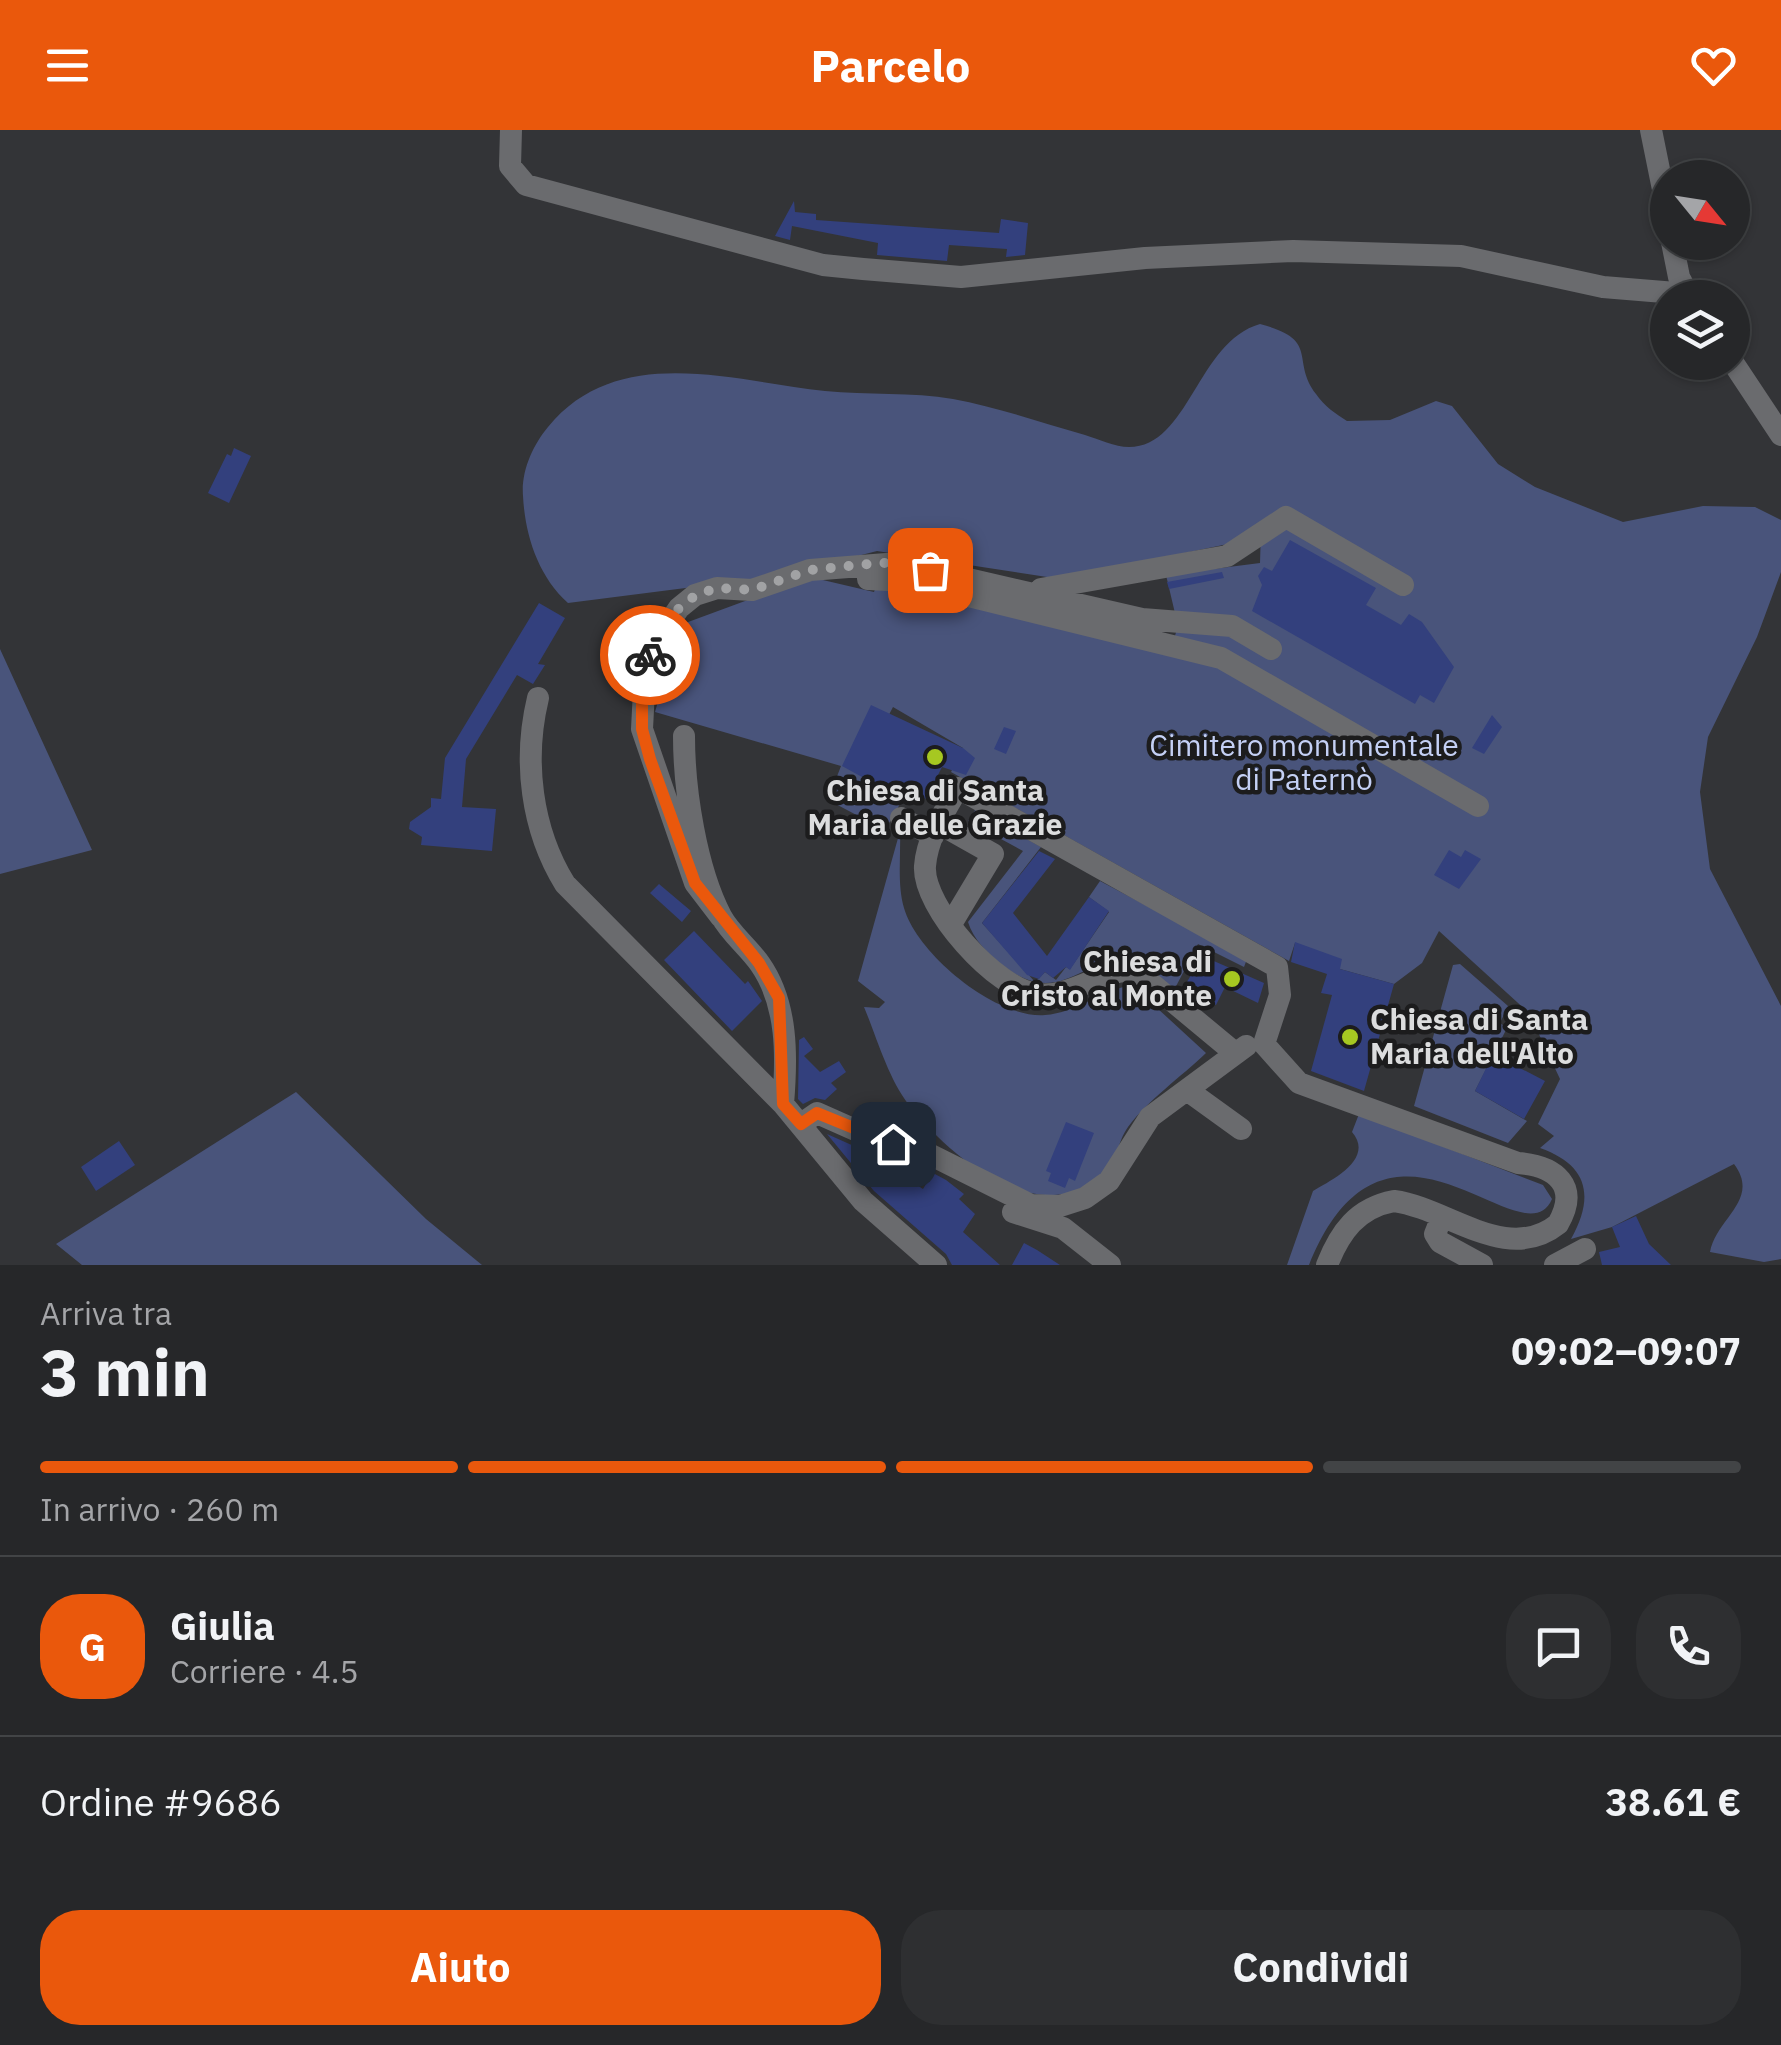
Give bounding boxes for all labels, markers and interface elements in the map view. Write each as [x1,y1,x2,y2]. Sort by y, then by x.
text: Parcelo [811,36,970,94]
icon: menu [40,38,95,93]
icon: heart [1686,38,1741,93]
north arrow [1650,160,1750,260]
map controls [1650,160,1750,380]
button: layers [1650,280,1750,380]
pin [888,528,973,613]
icon: bag [903,543,958,598]
courier [600,605,700,705]
icon: bike [623,628,678,683]
park label: Cimitero monumentale di Paternò [1149,725,1459,798]
marker: Chiesa di Santa Maria delle Grazie [924,746,946,768]
place label: Chiesa di Santa Maria delle Grazie [808,770,1062,843]
place label: Chiesa di Cristo al Monte [1001,941,1212,1014]
marker: Chiesa di Cristo al Monte [1221,968,1243,990]
place label: Chiesa di Santa Maria dell'Alto [1370,999,1588,1072]
marker: Chiesa di Santa Maria dell'Alto [1339,1026,1361,1048]
pin [851,1102,936,1187]
icon: home [866,1117,921,1172]
text: Arriva tra [40,1292,172,1334]
text: 09:02–09:07 [1511,1326,1741,1375]
text: 3 min [40,1329,210,1414]
text: In arrivo · 260 m [40,1488,279,1530]
button: chat [1506,1594,1611,1699]
button: phone [1636,1594,1741,1699]
text: Giulia [170,1601,275,1650]
text: G [79,1622,106,1671]
text: Corriere · 4.5 [170,1650,359,1692]
text: Ordine #9686 [40,1777,282,1826]
text: 38.61 € [1605,1777,1741,1826]
button: Aiuto [40,1910,881,2025]
button: Condividi [901,1910,1741,2025]

